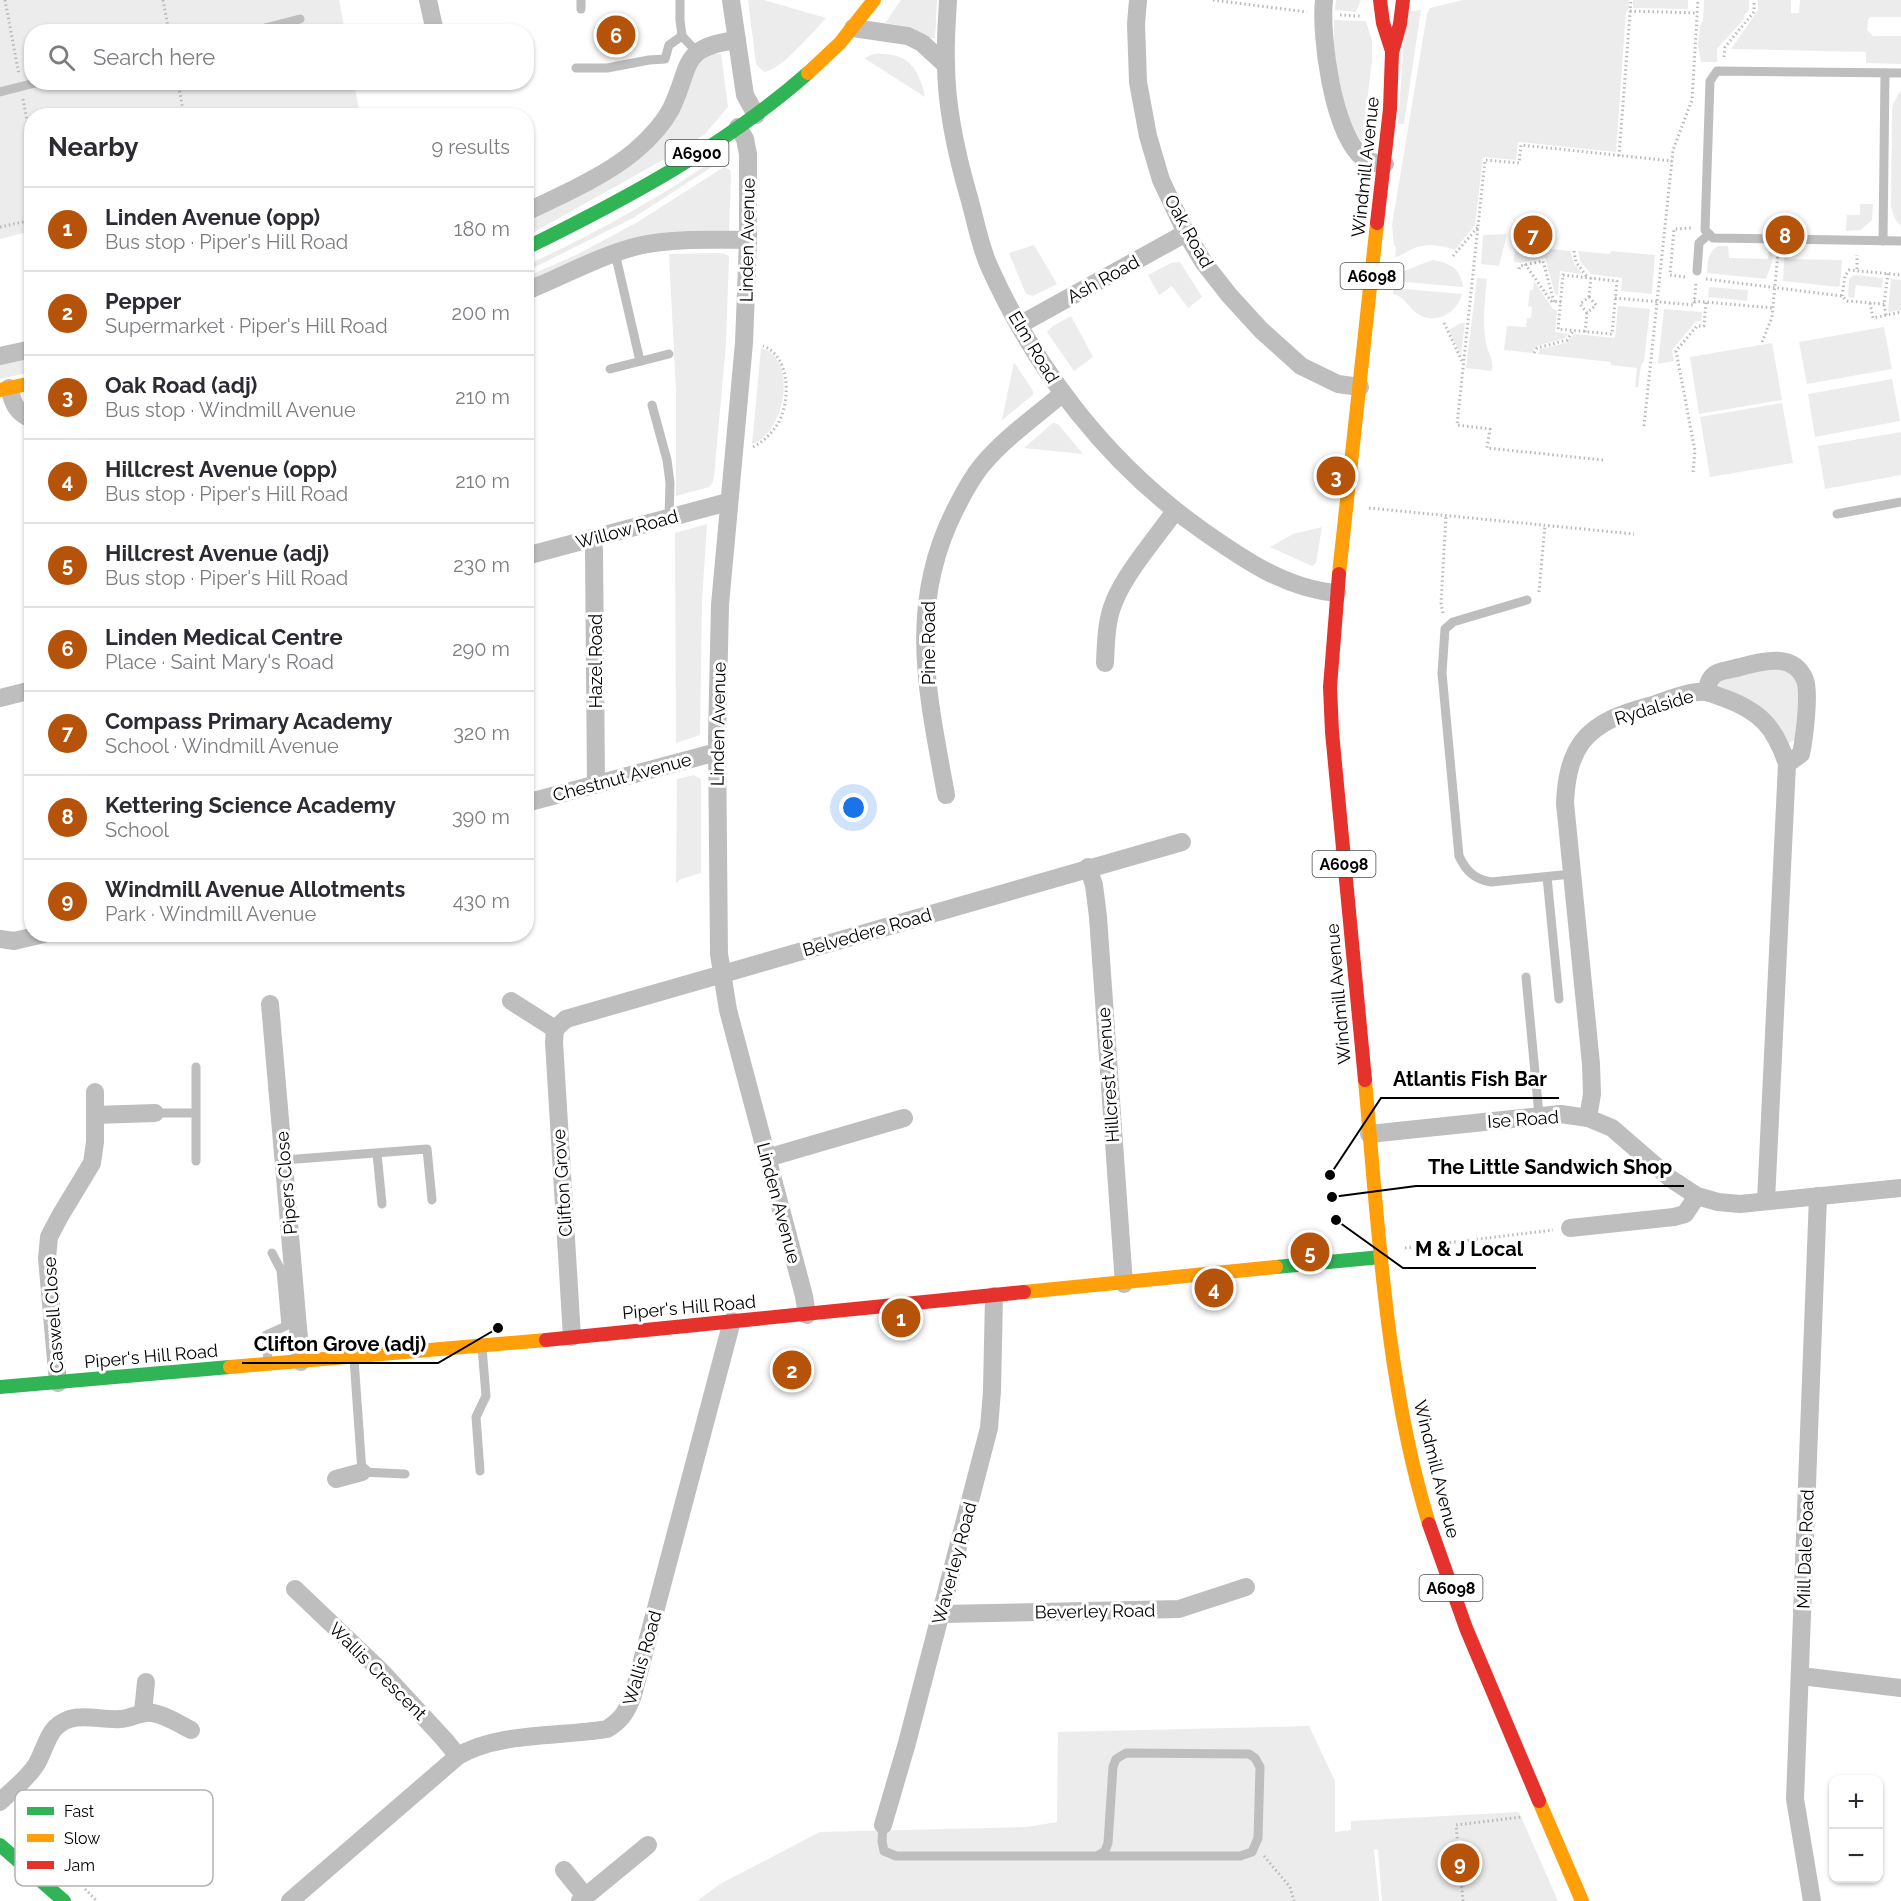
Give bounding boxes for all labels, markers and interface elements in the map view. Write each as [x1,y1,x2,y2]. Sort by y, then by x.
pin: 6 [596,12,636,57]
search box [24,24,534,90]
icon: search [45,41,78,74]
text: Search here [93,44,215,70]
street label: Windmill Avenue [1347,95,1383,238]
text: Nearby [48,132,138,162]
text: 9 results [431,135,510,159]
road number: A6900 [666,140,728,166]
street label: Linden Avenue [735,177,759,302]
street label: Oak Road [1160,191,1218,271]
text: Linden Avenue (opp) [105,204,320,230]
pin: 7 [1514,212,1552,258]
pin: 8 [1766,212,1804,258]
text: 1 [63,217,72,241]
text: 180 m [454,217,510,241]
text: Bus stop · Piper's Hill Road [105,230,348,254]
street label: Ash Road [1063,251,1143,307]
road number: A6098 [1340,263,1404,289]
text: Pepper [105,288,181,314]
text: 2 [62,301,73,325]
text: 200 m [452,301,510,325]
street label: Elm Road [1004,307,1064,387]
text: Supermarket · Piper's Hill Road [105,314,388,338]
text: Oak Road (adj) [105,372,257,398]
text: 3 [62,385,73,409]
text: 210 m [455,385,510,409]
text: Bus stop · Windmill Avenue [105,398,356,422]
pin: 3 [1316,454,1356,498]
text: Hillcrest Avenue (opp) [105,456,337,482]
text: 4 [62,469,73,493]
text: 210 m [455,469,510,493]
text: Bus stop · Piper's Hill Road [105,482,348,506]
street label: Willow Road [574,505,680,553]
text: Hillcrest Avenue (adj) [105,540,329,566]
text: 5 [62,553,73,577]
text: 230 m [453,553,510,577]
text: Bus stop · Piper's Hill Road [105,566,348,590]
street label: Pine Road [918,601,939,685]
street label: Hazel Road [585,614,606,708]
text: Linden Medical Centre [105,624,343,650]
text: 6 [61,637,74,661]
text: 290 m [452,637,510,661]
text: Place · Saint Mary's Road [105,650,334,674]
street label: Linden Avenue [706,661,730,786]
street label: Rydalside [1612,685,1696,729]
text: Compass Primary Academy [105,708,392,734]
text: 7 [62,721,73,745]
text: 320 m [453,721,510,745]
text: School · Windmill Avenue [105,734,339,758]
street label: Chestnut Avenue [550,748,694,806]
text: Kettering Science Academy [105,792,396,818]
your location [839,793,868,822]
text: 8 [61,805,74,829]
text: 390 m [452,805,510,829]
text: School [105,818,169,842]
road number: A6098 [1312,851,1376,877]
text: Windmill Avenue Allotments [105,876,405,902]
text: 9 [62,889,73,913]
text: 430 m [453,889,510,913]
text: Park · Windmill Avenue [105,902,316,926]
street label: Belvedere Road [800,904,934,960]
street label: Windmill Avenue [1321,922,1355,1065]
street label: Hillcrest Avenue [1093,1006,1123,1143]
callout: Atlantis Fish Bar [1381,1060,1559,1098]
text: Atlantis Fish Bar [1393,1067,1547,1091]
street label: Ise Road [1487,1106,1559,1132]
street label: Clifton Grove [548,1128,576,1238]
street label: Pipers Close [271,1130,301,1236]
street label: Linden Avenue [753,1140,805,1266]
callout: The Little Sandwich Shop [1416,1148,1684,1186]
text: The Little Sandwich Shop [1428,1155,1672,1179]
pin: 5 [1290,1230,1330,1274]
callout: M & J Local [1403,1230,1536,1268]
text: M & J Local [1415,1237,1524,1261]
street label: Caswell Close [38,1256,68,1374]
pin: 4 [1194,1266,1234,1310]
street label: Piper's Hill Road [621,1291,757,1323]
pin: 1 [882,1296,920,1340]
callout: Clifton Grove (adj) [242,1325,438,1363]
text: Clifton Grove (adj) [254,1332,426,1356]
street label: Piper's Hill Road [83,1340,219,1372]
pin: 2 [772,1348,812,1392]
street label: Windmill Avenue [1410,1398,1464,1541]
street label: Mill Dale Road [1792,1489,1818,1609]
street label: Waverley Road [928,1500,980,1626]
road number: A6098 [1420,1575,1482,1601]
street label: Beverley Road [1034,1599,1156,1623]
street label: Wallis Road [618,1608,666,1708]
street label: Wallis Crescent [325,1618,431,1724]
map controls [1829,1775,1883,1883]
button: + [1829,1775,1883,1829]
legend [15,1790,213,1886]
text: Fast [64,1802,95,1821]
text: Slow [64,1829,100,1848]
button: − [1829,1829,1883,1883]
pin: 9 [1440,1840,1480,1886]
text: Jam [64,1856,95,1875]

